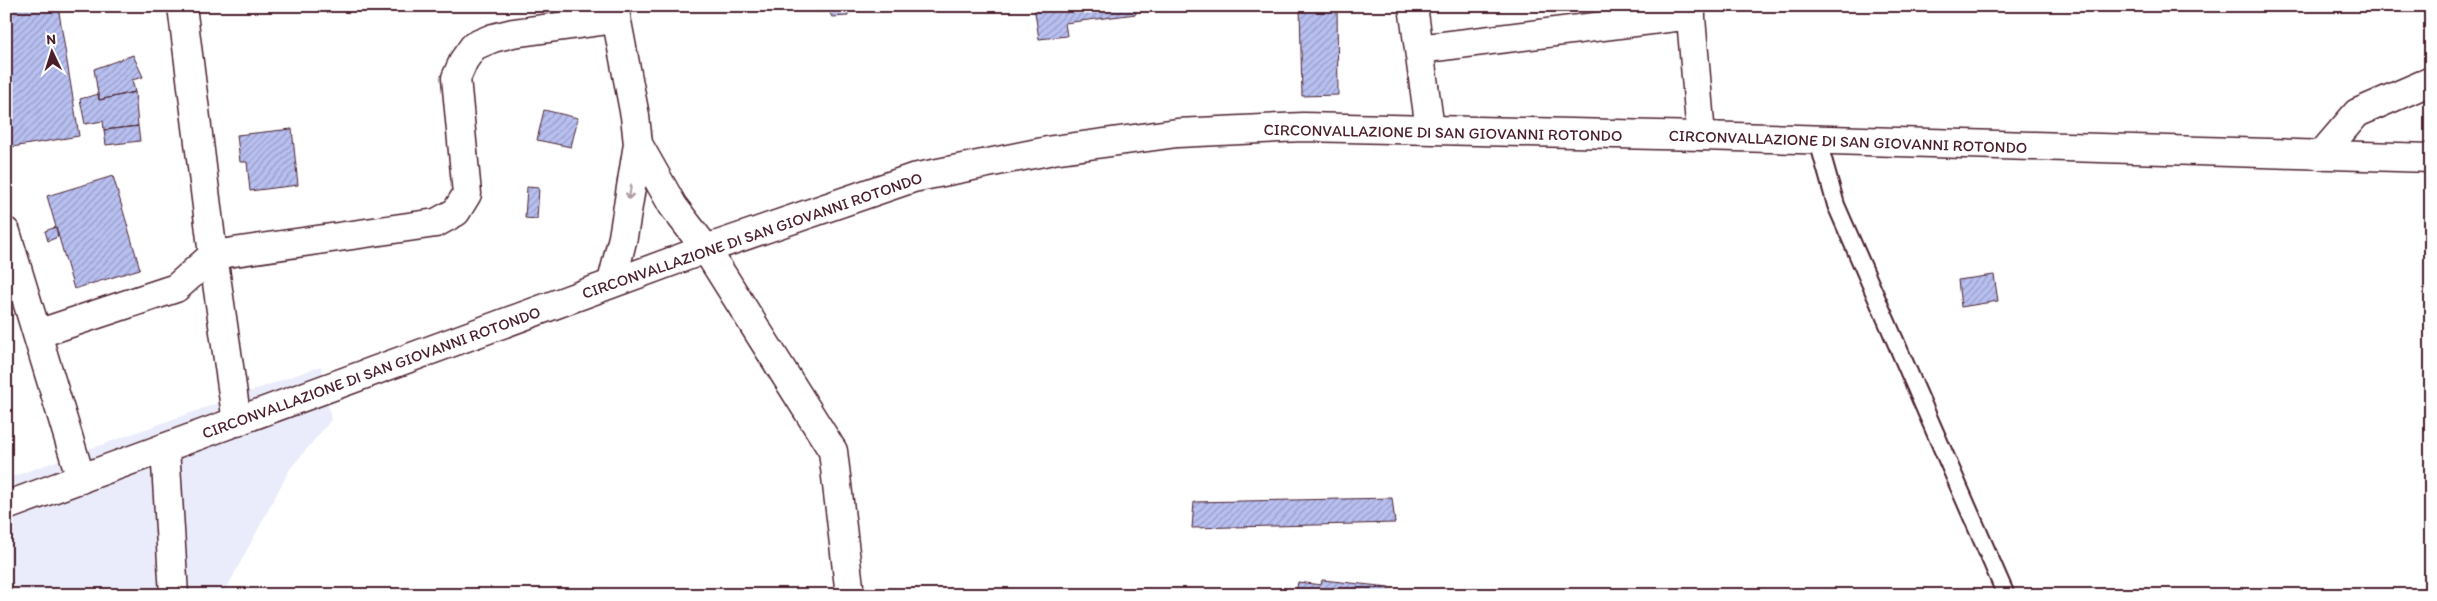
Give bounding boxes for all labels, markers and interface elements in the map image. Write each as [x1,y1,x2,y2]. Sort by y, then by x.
north arrow [28,28,78,78]
text: N [46,31,56,48]
street label: CIRCONVALLAZIONE DI SAN GIOVANNI ROTONDO [1263,120,1623,145]
street label: CIRCONVALLAZIONE DI SAN GIOVANNI ROTONDO [1668,126,2028,157]
street label: CIRCONVALLAZIONE DI SAN GIOVANNI ROTONDO [579,168,925,303]
one-way arrow [625,184,635,200]
street label: CIRCONVALLAZIONE DI SAN GIOVANNI ROTONDO [199,302,543,443]

